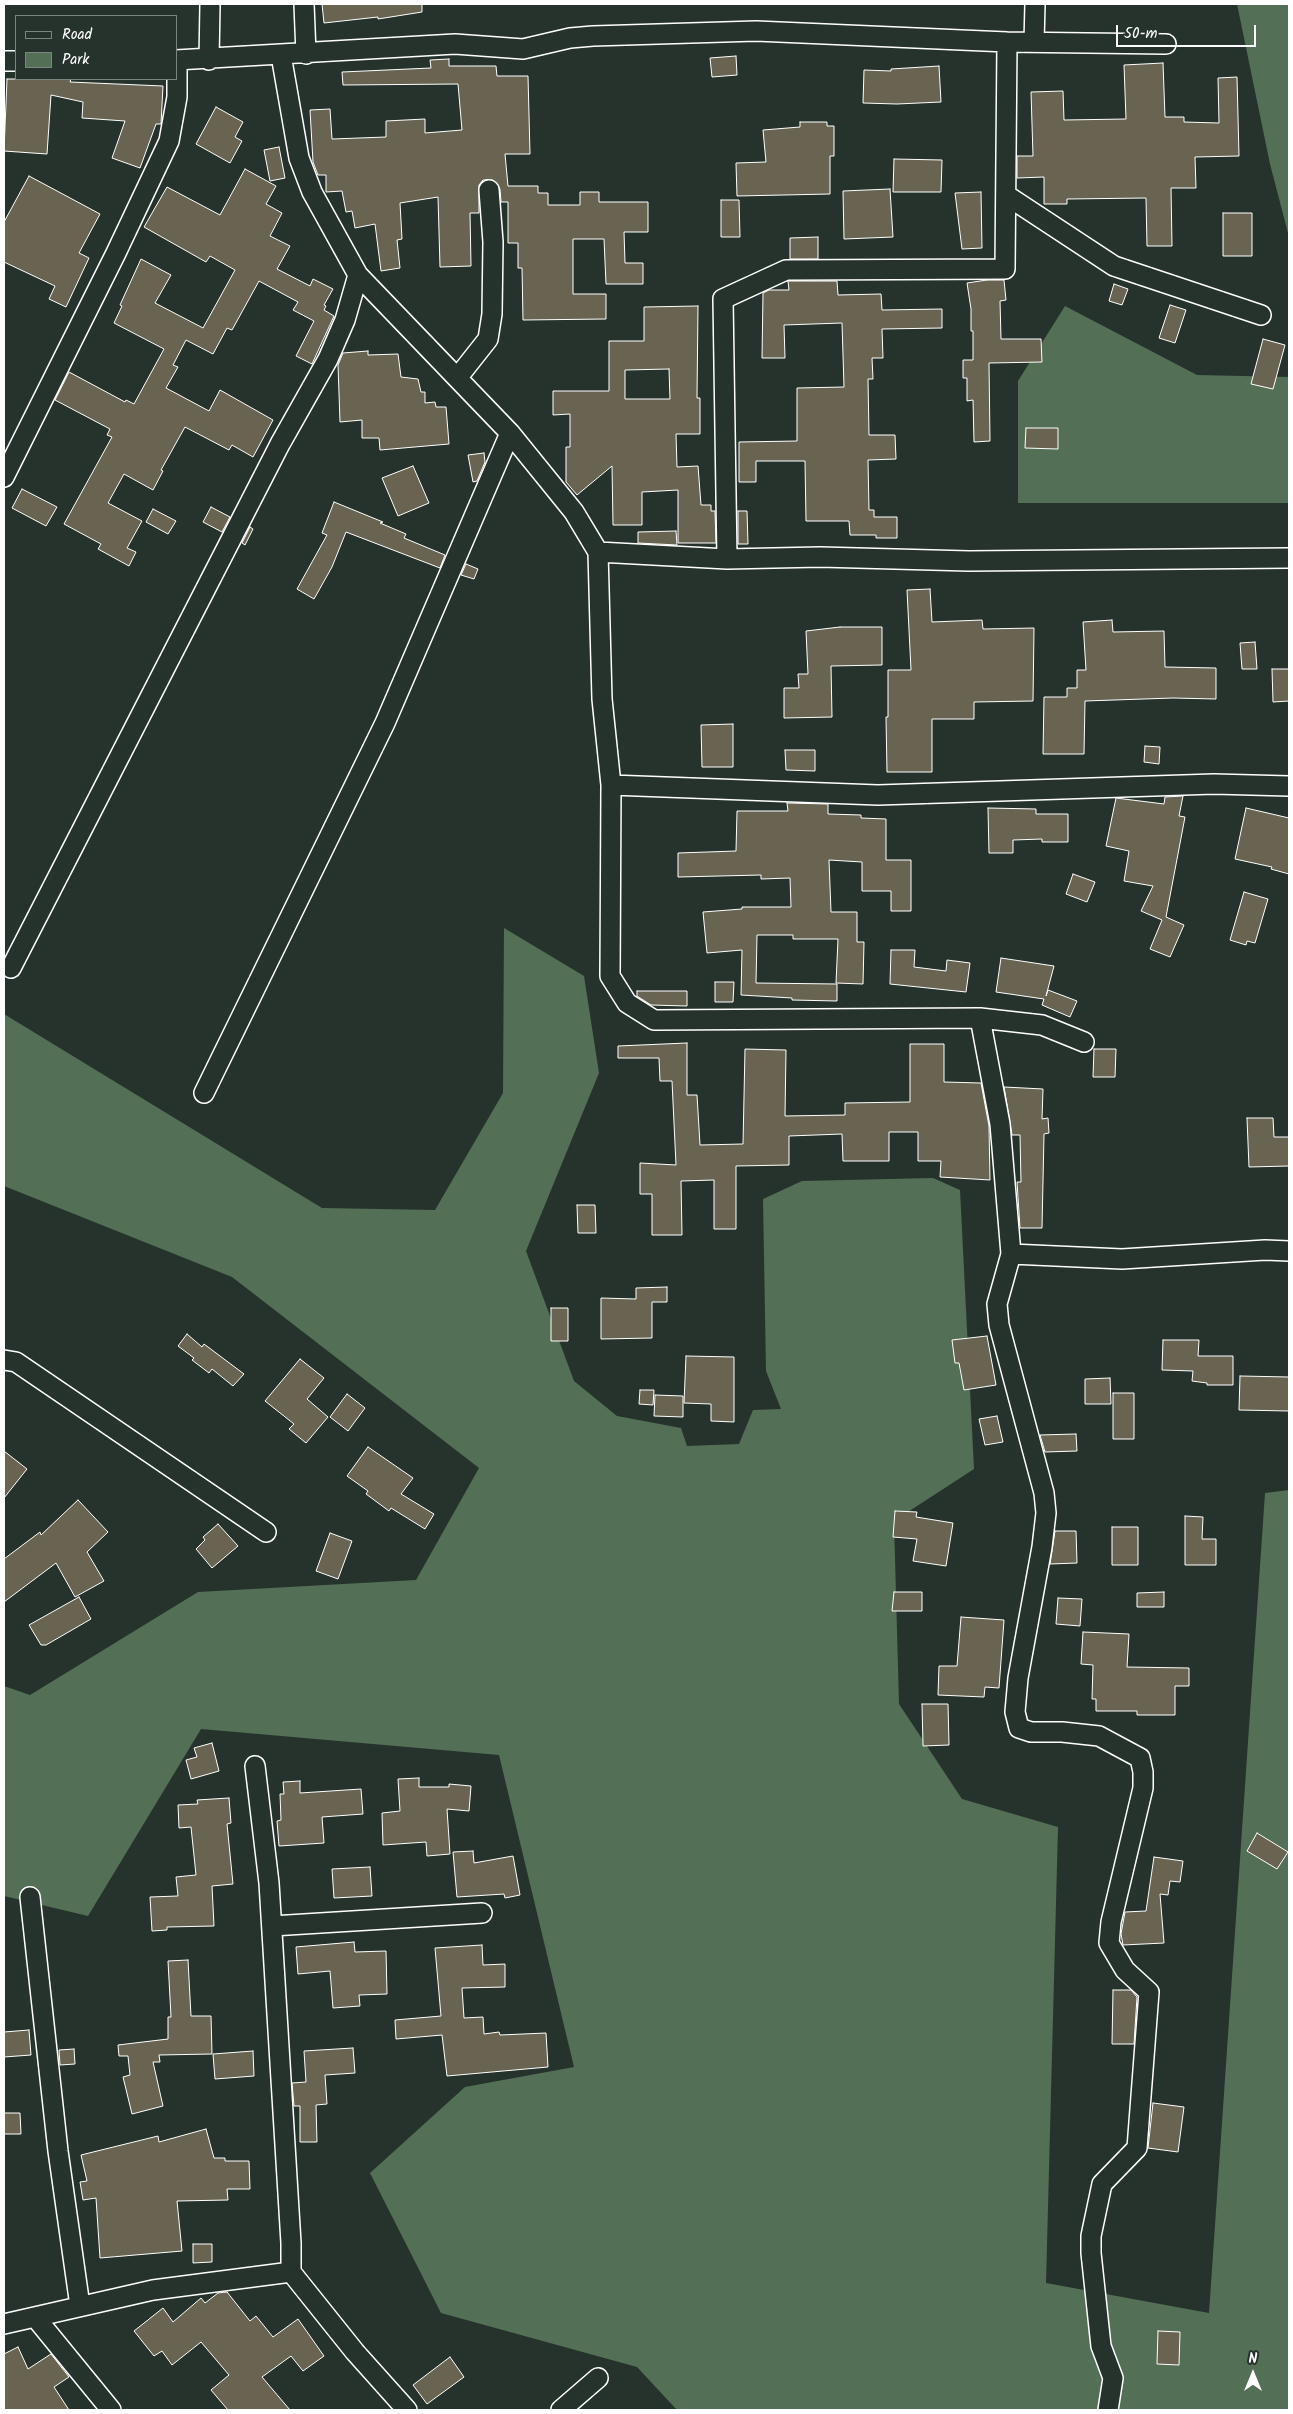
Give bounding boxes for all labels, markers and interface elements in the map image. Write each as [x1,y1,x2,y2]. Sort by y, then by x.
legend [15,15,178,80]
scale bar [1118,15,1258,47]
text: 50 m [1124,22,1158,46]
text: Road [62,23,92,47]
text: Park [62,48,89,72]
text: N [1249,2348,1257,2370]
north arrow [1228,2349,1278,2399]

